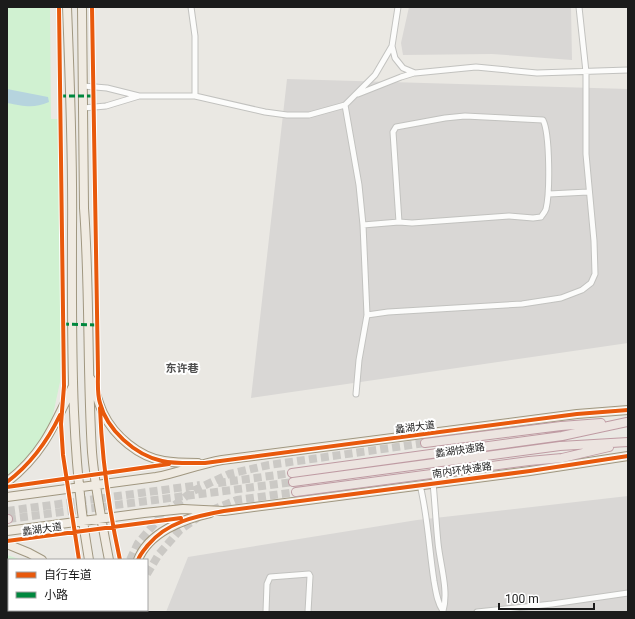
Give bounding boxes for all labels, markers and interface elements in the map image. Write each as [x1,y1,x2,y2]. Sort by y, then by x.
district label: 东许巷 [166,362,199,375]
street label: 蠡湖大道 [394,419,436,435]
street label: 蠡湖快速路 [434,441,486,459]
street label: 南内环快速路 [432,460,492,480]
street label: 蠡湖大道 [21,521,63,537]
legend [8,559,148,611]
text: 自行车道 [44,568,92,582]
scale bar [499,585,594,611]
text: 小路 [44,588,68,602]
text: 100 m [505,592,539,606]

